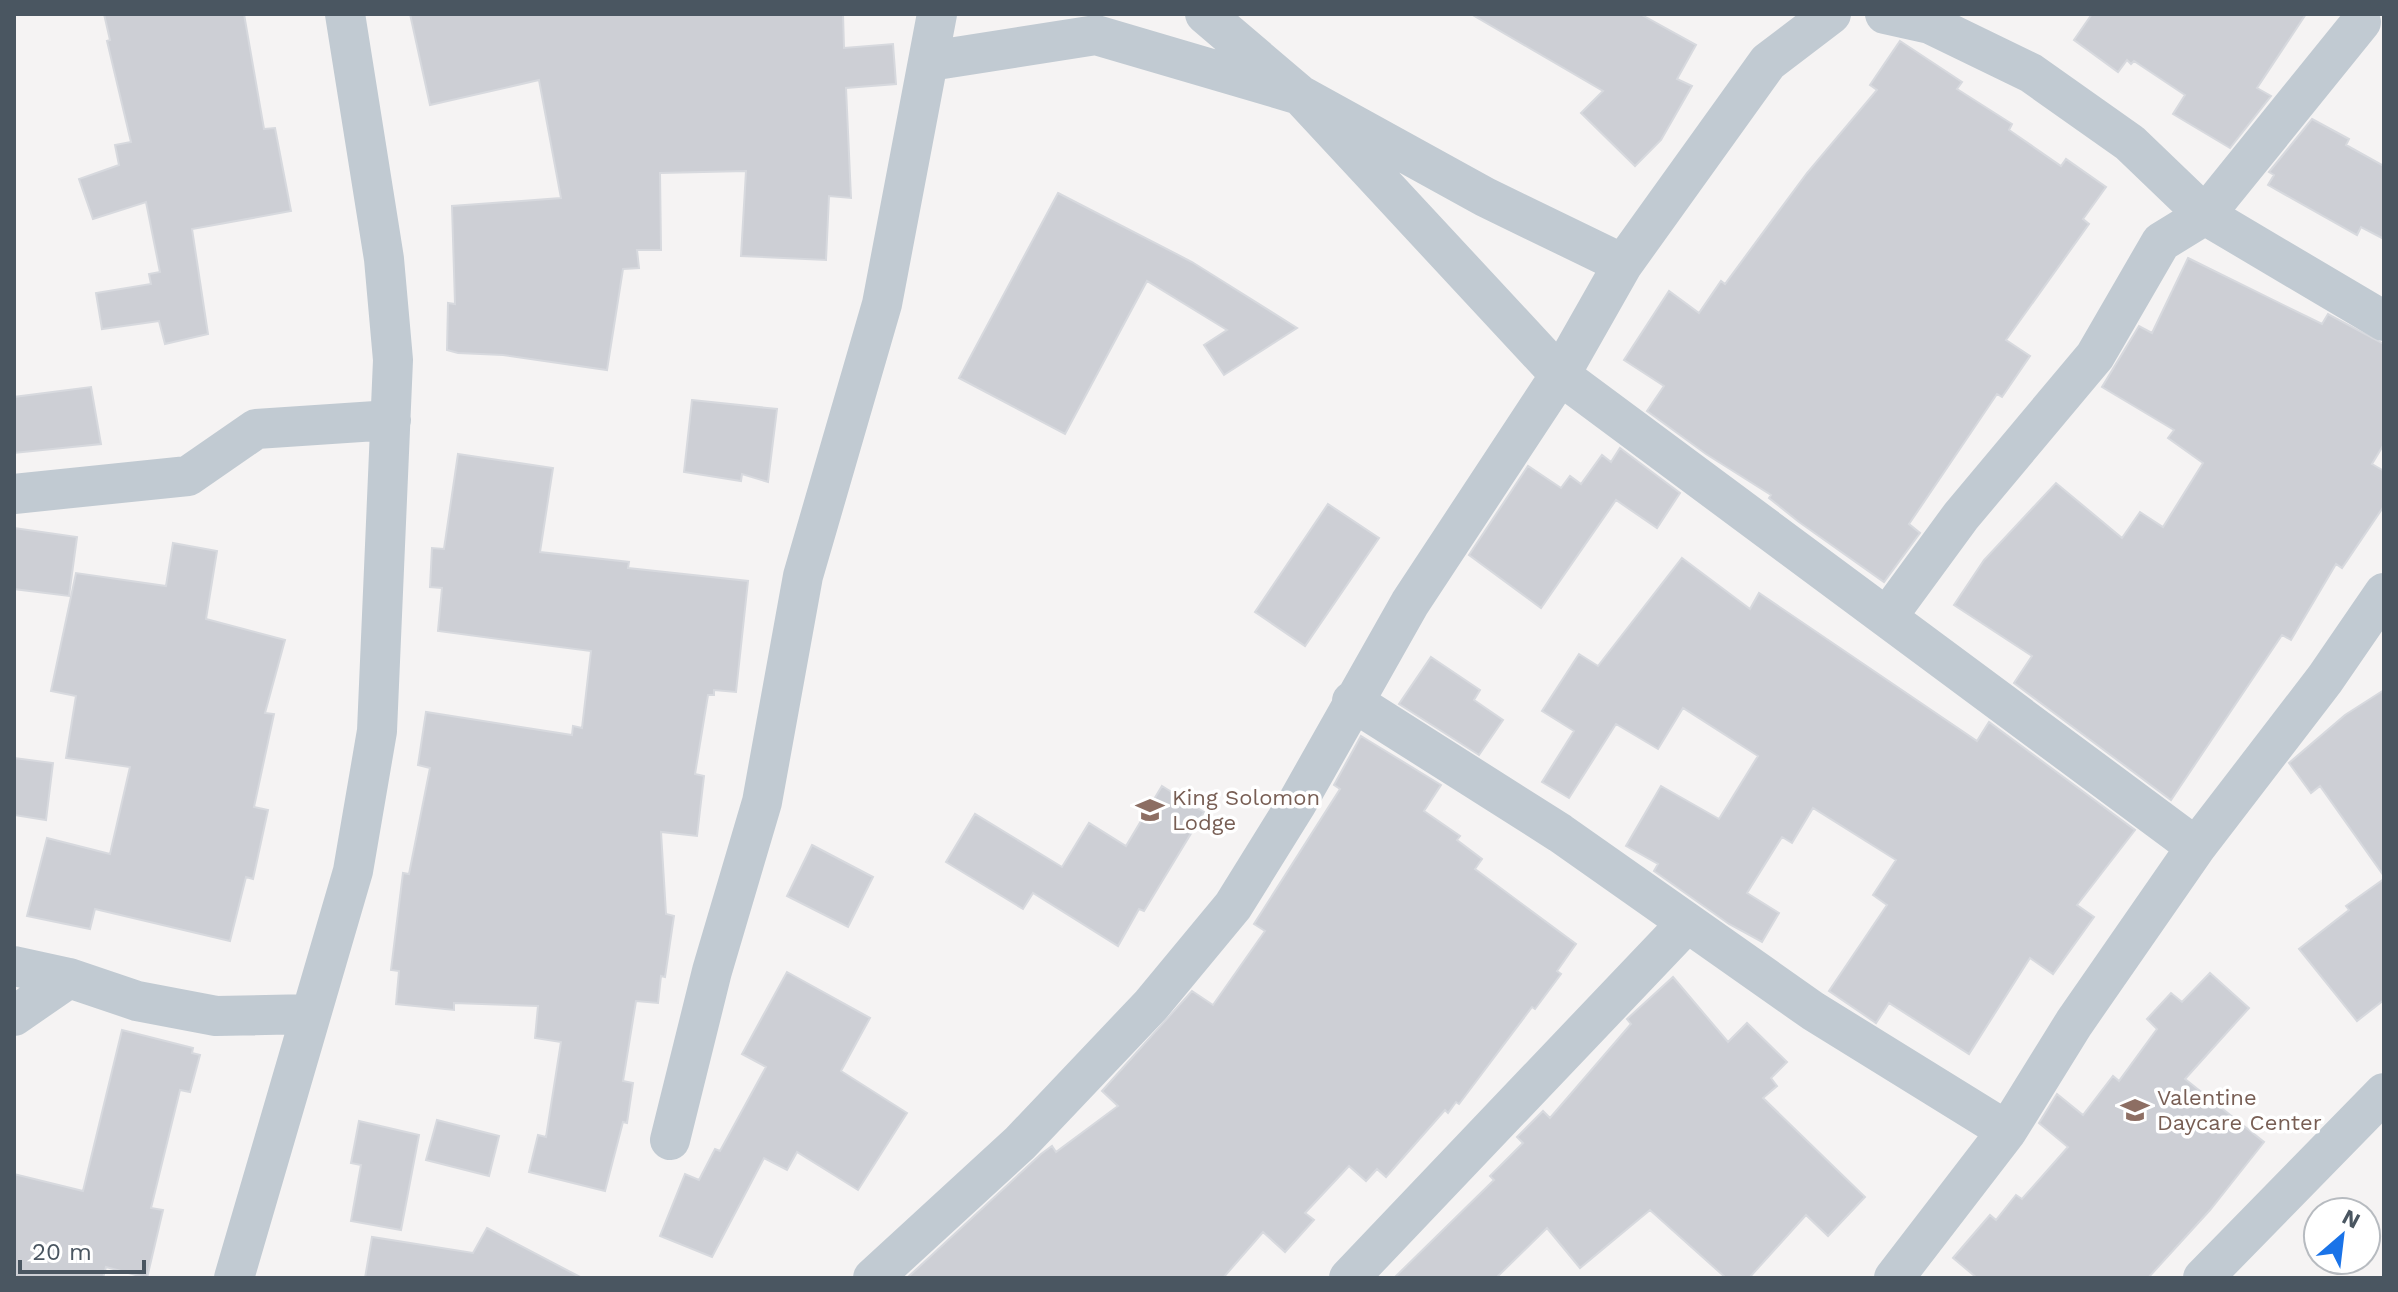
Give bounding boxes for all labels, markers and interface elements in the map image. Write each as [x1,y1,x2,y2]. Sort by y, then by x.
place label: King Solomon Lodge [1172,785,1320,835]
school or university icon: King Solomon Lodge [1135,795,1165,825]
place label: Valentine Daycare Center [2157,1085,2322,1135]
school or university icon: Valentine Daycare Center [2120,1095,2150,1125]
north arrow [2302,1196,2382,1276]
text: N [2338,1204,2364,1234]
scale bar [20,1224,144,1274]
text: 20 m [32,1238,92,1266]

